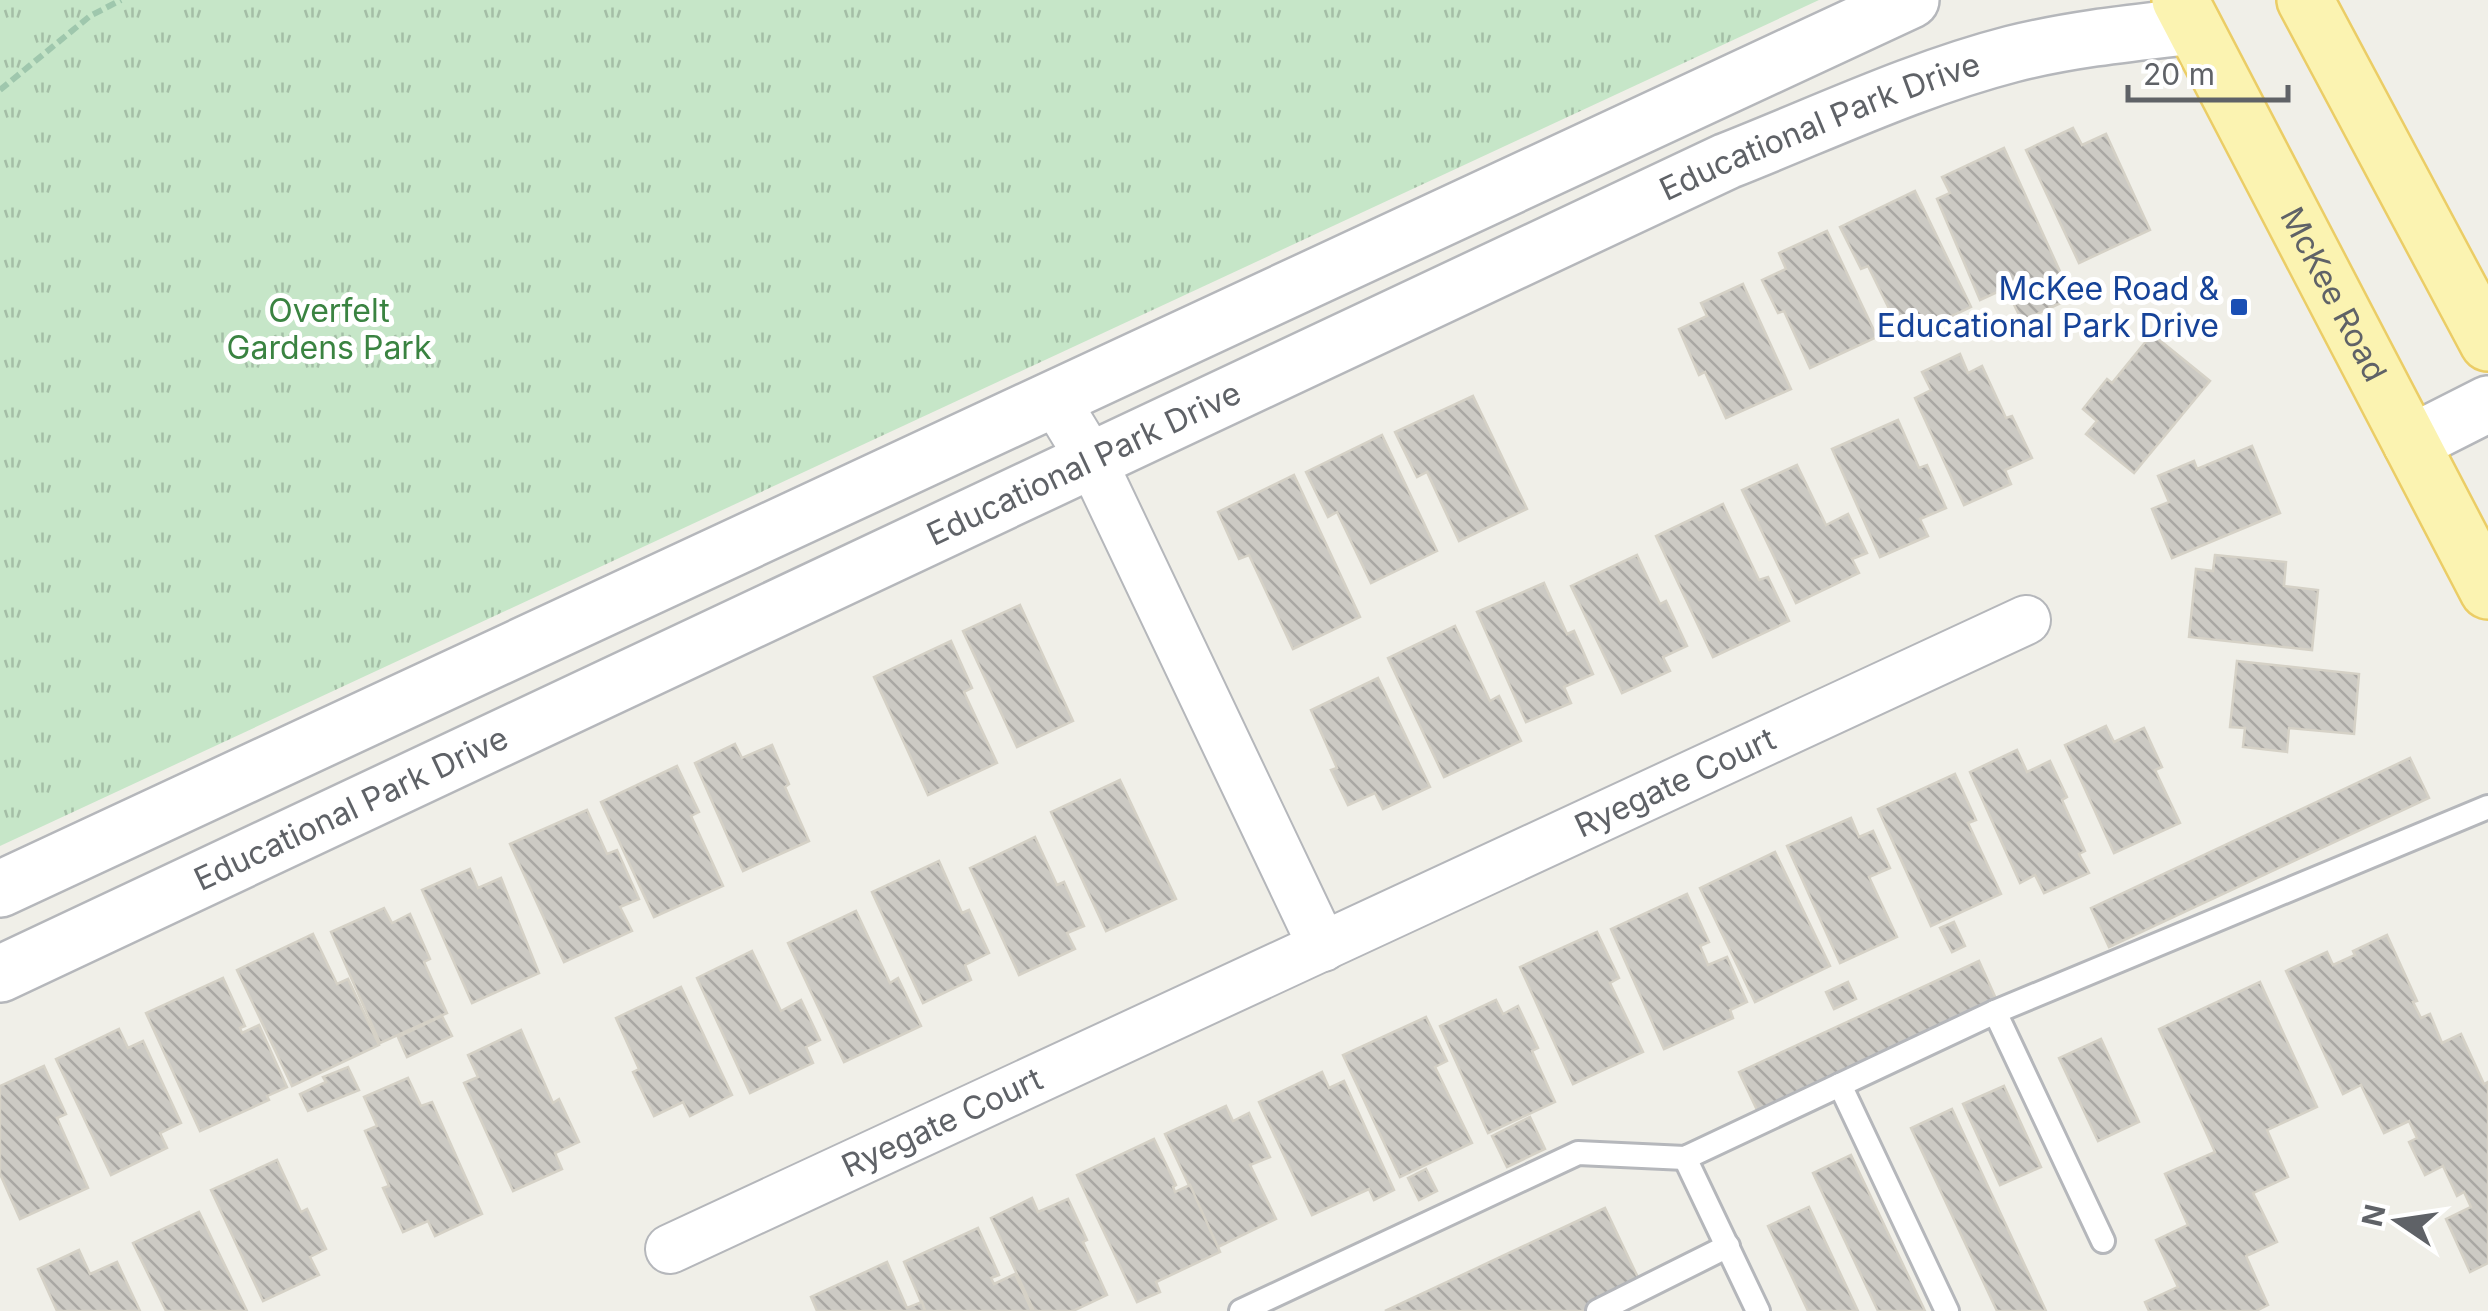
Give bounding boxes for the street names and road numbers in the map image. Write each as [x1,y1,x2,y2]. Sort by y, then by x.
street label: Educational Park Drive [1653,44,1985,209]
street label: McKee Road [2272,201,2395,388]
street label: Educational Park Drive [921,373,1247,554]
street label: Educational Park Drive [188,718,514,899]
street label: Ryegate Court [1569,719,1781,846]
street label: Ryegate Court [836,1059,1048,1186]

